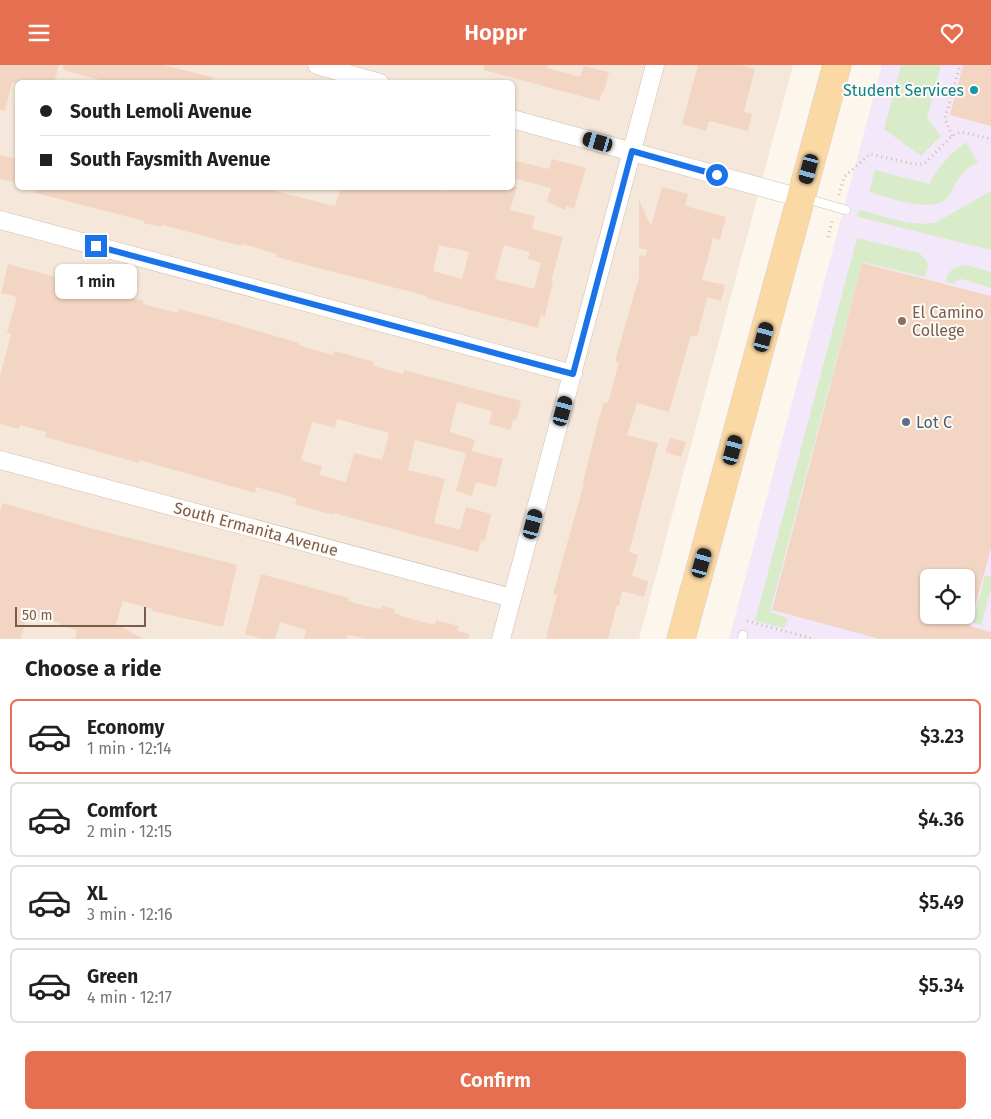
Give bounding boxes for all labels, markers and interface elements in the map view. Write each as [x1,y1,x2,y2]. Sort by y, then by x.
icon: menu [25,19,53,47]
text: Hoppr [464,19,527,46]
icon: heart [938,19,966,47]
place label: Student Services [843,81,964,100]
marker: Student Services [968,84,980,96]
text: South Lemoli Avenue [70,100,252,123]
car [581,131,614,153]
text: South Faysmith Avenue [70,148,271,171]
car [797,153,820,185]
route start [706,164,728,186]
route end [85,235,107,257]
callout: 1 min [55,263,137,299]
text: 1 min [77,272,115,291]
place label: El Camino College [912,303,984,340]
marker: El Camino College [896,315,908,327]
car [752,321,775,353]
car [551,395,574,427]
place label: Lot C [916,413,952,432]
marker: Lot C [900,416,912,428]
car [721,434,744,466]
street label: South Ermanita Avenue [172,498,340,560]
car [521,508,544,540]
car [690,547,713,579]
map controls [920,569,975,624]
button: locate [920,569,975,624]
scale bar [15,604,146,627]
text: 50 m [22,607,53,624]
text: Choose a ride [25,655,161,682]
icon: car [27,714,72,759]
text: Economy [87,716,164,739]
text: $3.23 [920,725,964,748]
text: 1 min · 12:14 [87,739,172,758]
icon: car [27,797,72,842]
text: Comfort [87,799,157,822]
text: $4.36 [918,808,964,831]
text: 2 min · 12:15 [87,822,172,841]
icon: car [27,880,72,925]
text: XL [87,882,108,905]
text: $5.49 [919,891,964,914]
text: 3 min · 12:16 [87,905,173,924]
icon: car [27,963,72,1008]
text: Green [87,965,138,988]
text: $5.34 [918,974,964,997]
text: 4 min · 12:17 [87,988,172,1007]
button: Confirm [25,1051,966,1109]

